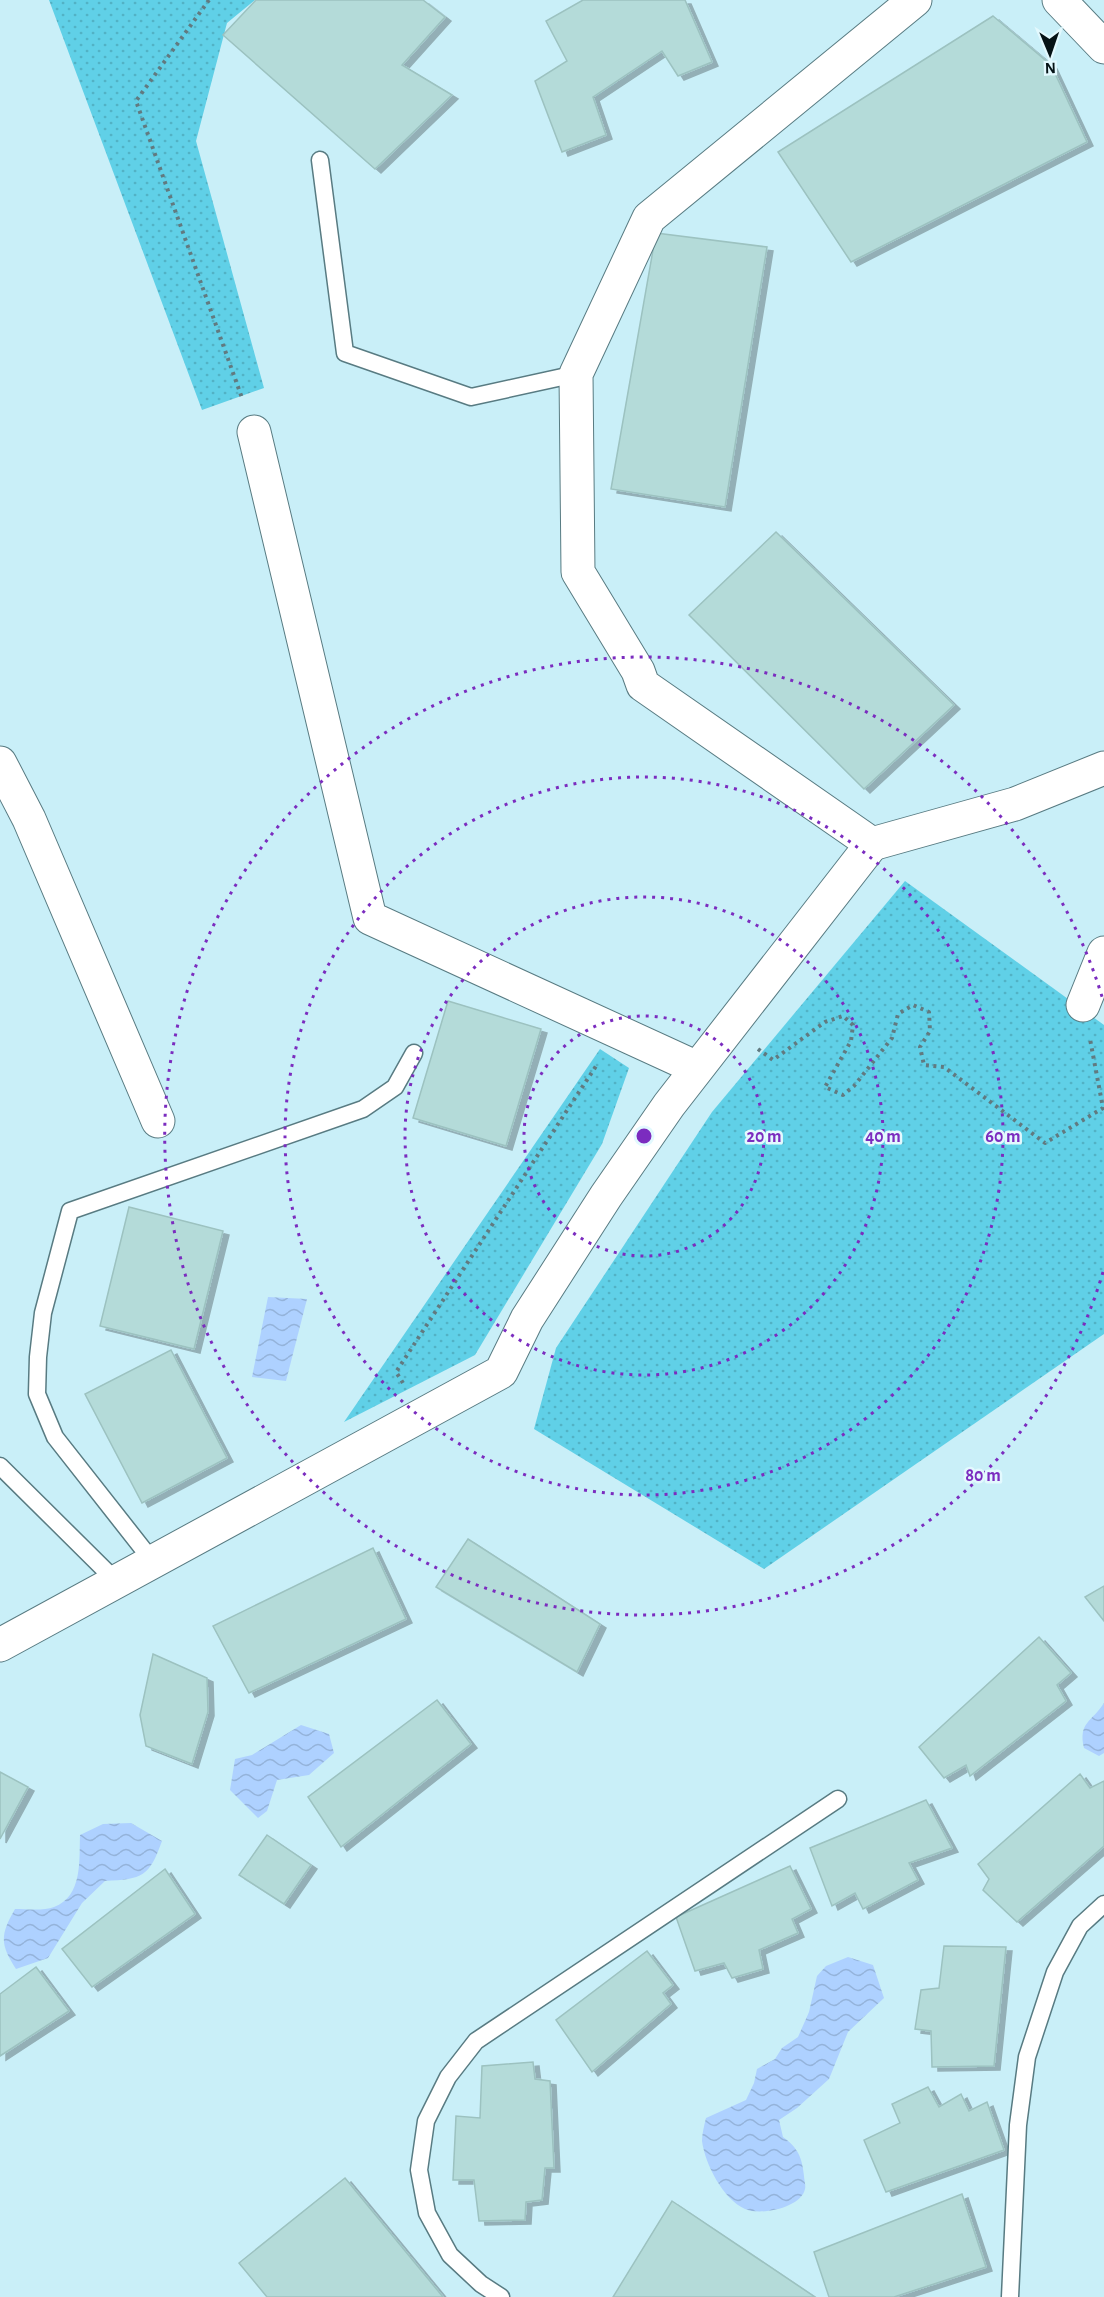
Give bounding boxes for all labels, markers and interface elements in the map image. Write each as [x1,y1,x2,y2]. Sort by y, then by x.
north arrow [1020,24,1080,84]
text: N [1045,60,1056,76]
centre of rings [634,1126,654,1146]
text: 20 m [746,1128,782,1146]
text: 40 m [865,1128,901,1146]
text: 60 m [985,1128,1021,1146]
text: 80 m [965,1467,1001,1485]

